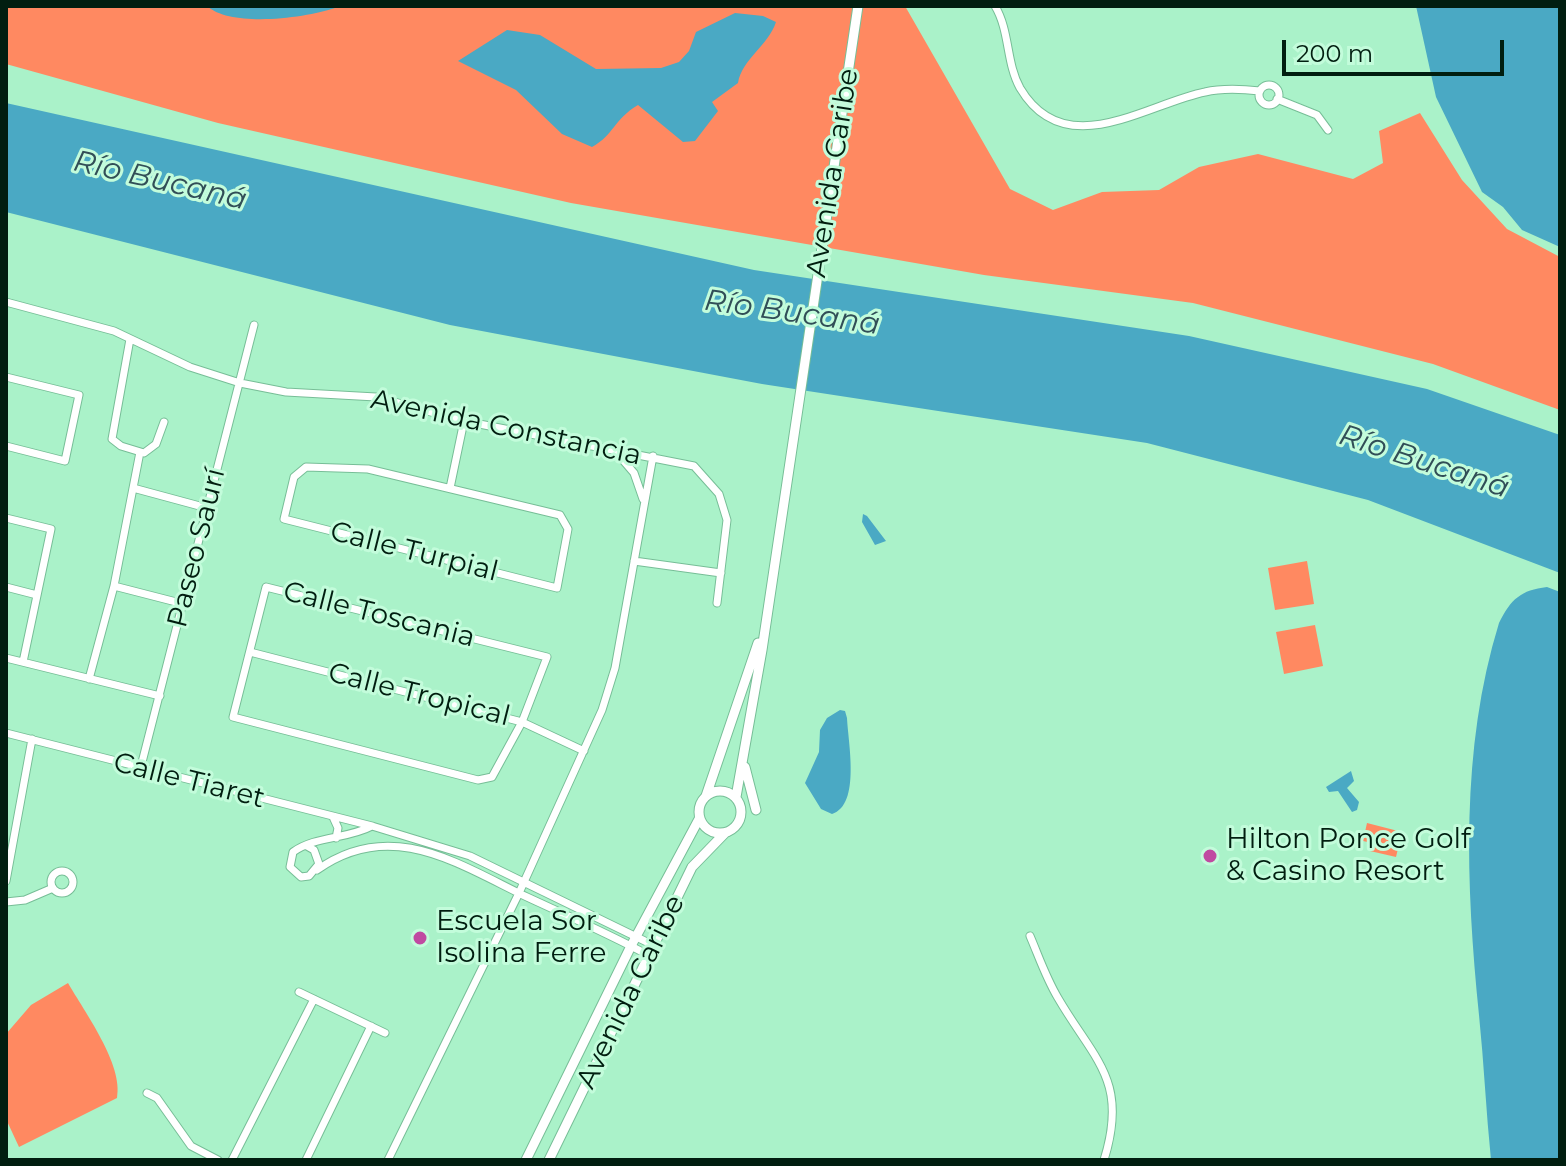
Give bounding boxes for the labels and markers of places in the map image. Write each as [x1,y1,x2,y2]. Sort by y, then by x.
place label: Hilton Ponce Golf & Casino Resort [1226,823,1470,889]
marker: Hilton Ponce Golf & Casino Resort [1201,847,1219,865]
place label: Escuela Sor Isolina Ferre [436,905,606,971]
marker: Escuela Sor Isolina Ferre [411,929,429,947]

